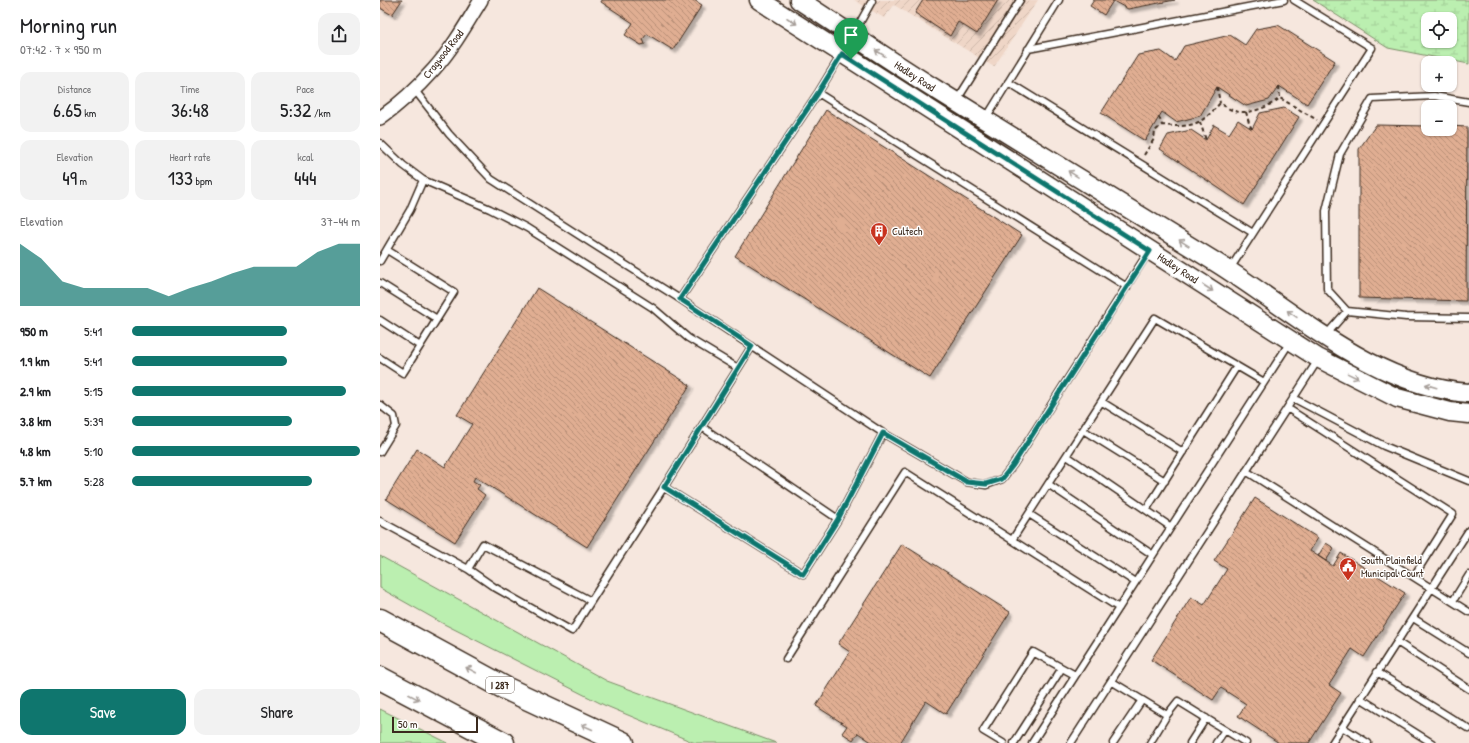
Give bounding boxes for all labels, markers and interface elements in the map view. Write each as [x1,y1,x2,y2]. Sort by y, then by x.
text: Morning run [20,10,117,40]
map controls [1421,12,1457,136]
button: locate [1421,12,1457,48]
button: share [318,13,360,55]
one-way arrow [786,17,797,25]
pin [834,18,868,59]
icon: arrive [840,24,862,46]
street label: Cragwood Road [420,26,467,81]
text: 07:42 · 7 × 950 m [20,40,102,58]
one-way arrow [875,49,886,57]
button: + [1421,56,1457,92]
street label: Hadley Road [892,58,939,95]
text: Distance [58,82,91,96]
text: Time [180,82,200,96]
text: Pace [296,82,314,96]
text: 6.65 [53,96,82,123]
text: 36:48 [171,96,209,123]
text: 5:32 [280,96,311,123]
button: − [1421,100,1457,136]
text: km [82,106,96,120]
text: /km [311,106,331,120]
text: Elevation [56,150,93,164]
text: Heart rate [169,150,211,164]
text: kcal [297,150,313,164]
text: 49 [62,164,77,191]
text: 133 [168,164,193,191]
text: 444 [294,164,317,191]
one-way arrow [1068,170,1079,178]
text: m [77,174,87,188]
text: bpm [193,174,212,188]
text: Elevation [20,212,63,230]
text: 37–44 m [321,212,360,230]
building icon: Cultech [869,221,889,246]
place label: Cultech [892,224,923,238]
one-way arrow [1178,238,1190,246]
street label: Hadley Road [1155,250,1202,287]
one-way arrow [1202,284,1213,292]
one-way arrow [1287,310,1298,318]
text: 950 m [20,322,48,340]
text: 5:41 [84,322,102,340]
text: 1.9 km [20,352,50,370]
text: 5:41 [84,352,102,370]
one-way arrow [1347,373,1359,380]
text: 2.9 km [20,382,51,400]
text: 5:15 [84,382,103,400]
one-way arrow [1425,382,1438,389]
text: 3.8 km [20,412,51,430]
text: 5:39 [84,412,103,430]
text: 4.8 km [20,442,51,460]
text: 5:10 [84,442,103,460]
text: 5.7 km [20,472,52,490]
text: 5:28 [84,472,104,490]
place label: South Plainfield Municipal Court [1361,553,1424,580]
public building icon: South Plainfield Municipal Court [1338,556,1358,581]
one-way arrow [465,665,477,673]
road number: I 287 [486,677,514,693]
button: Save [20,689,186,735]
button: Share [194,689,360,735]
one-way arrow [408,693,420,701]
scale bar [392,715,478,734]
text: 50 m [398,717,418,731]
one-way arrow [582,723,594,730]

